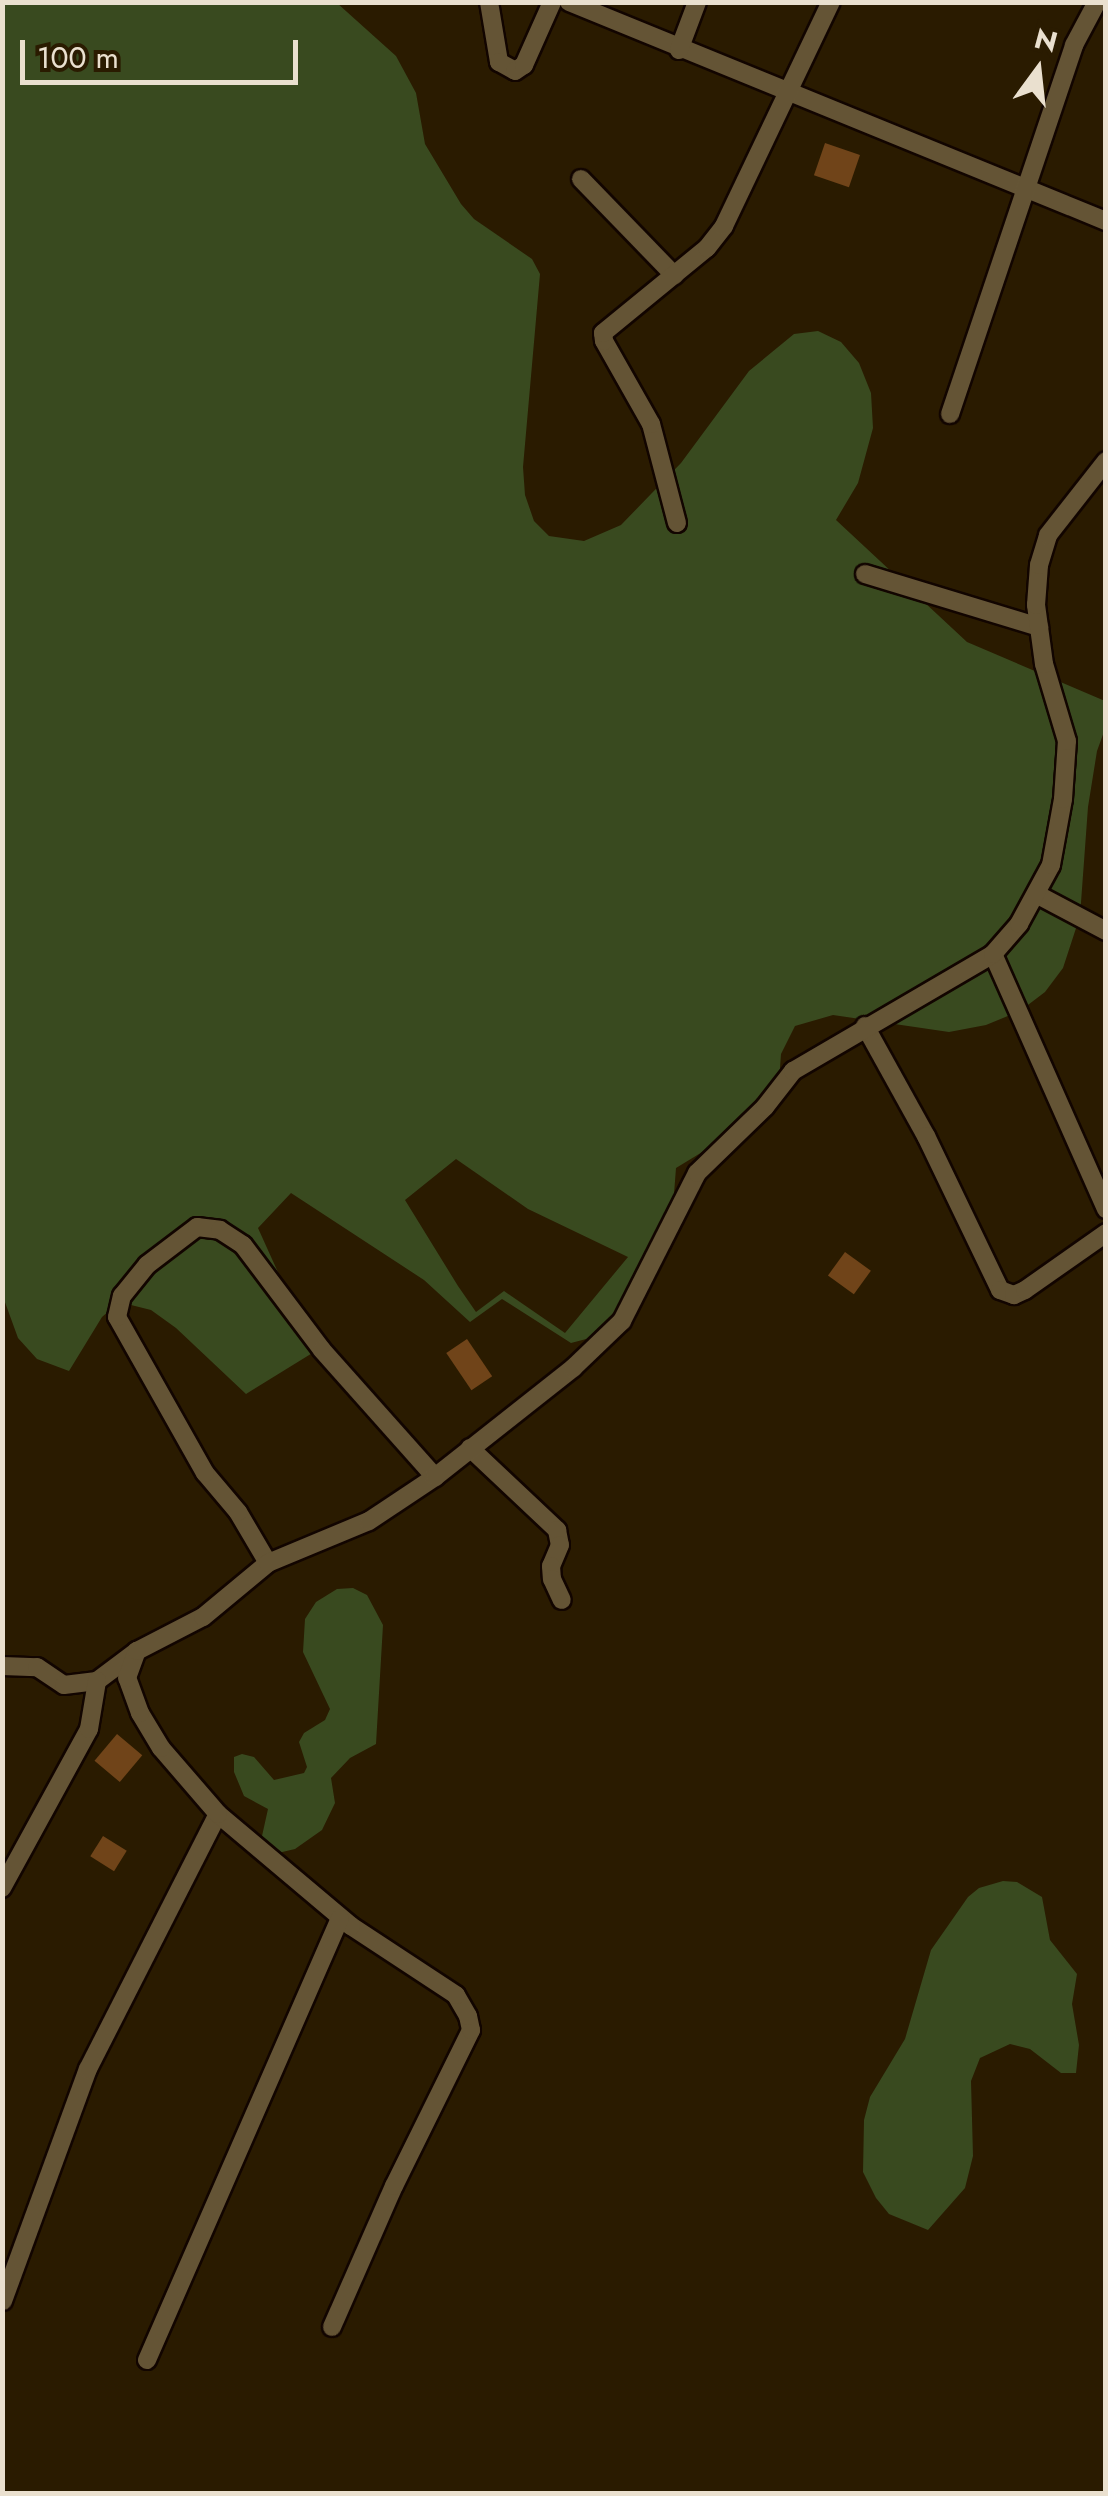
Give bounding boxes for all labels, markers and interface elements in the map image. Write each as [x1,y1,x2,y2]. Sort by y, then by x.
text: N [1030,18,1062,63]
scale bar [25,20,302,82]
north arrow [988,20,1088,120]
text: 100 m [37,36,119,79]

